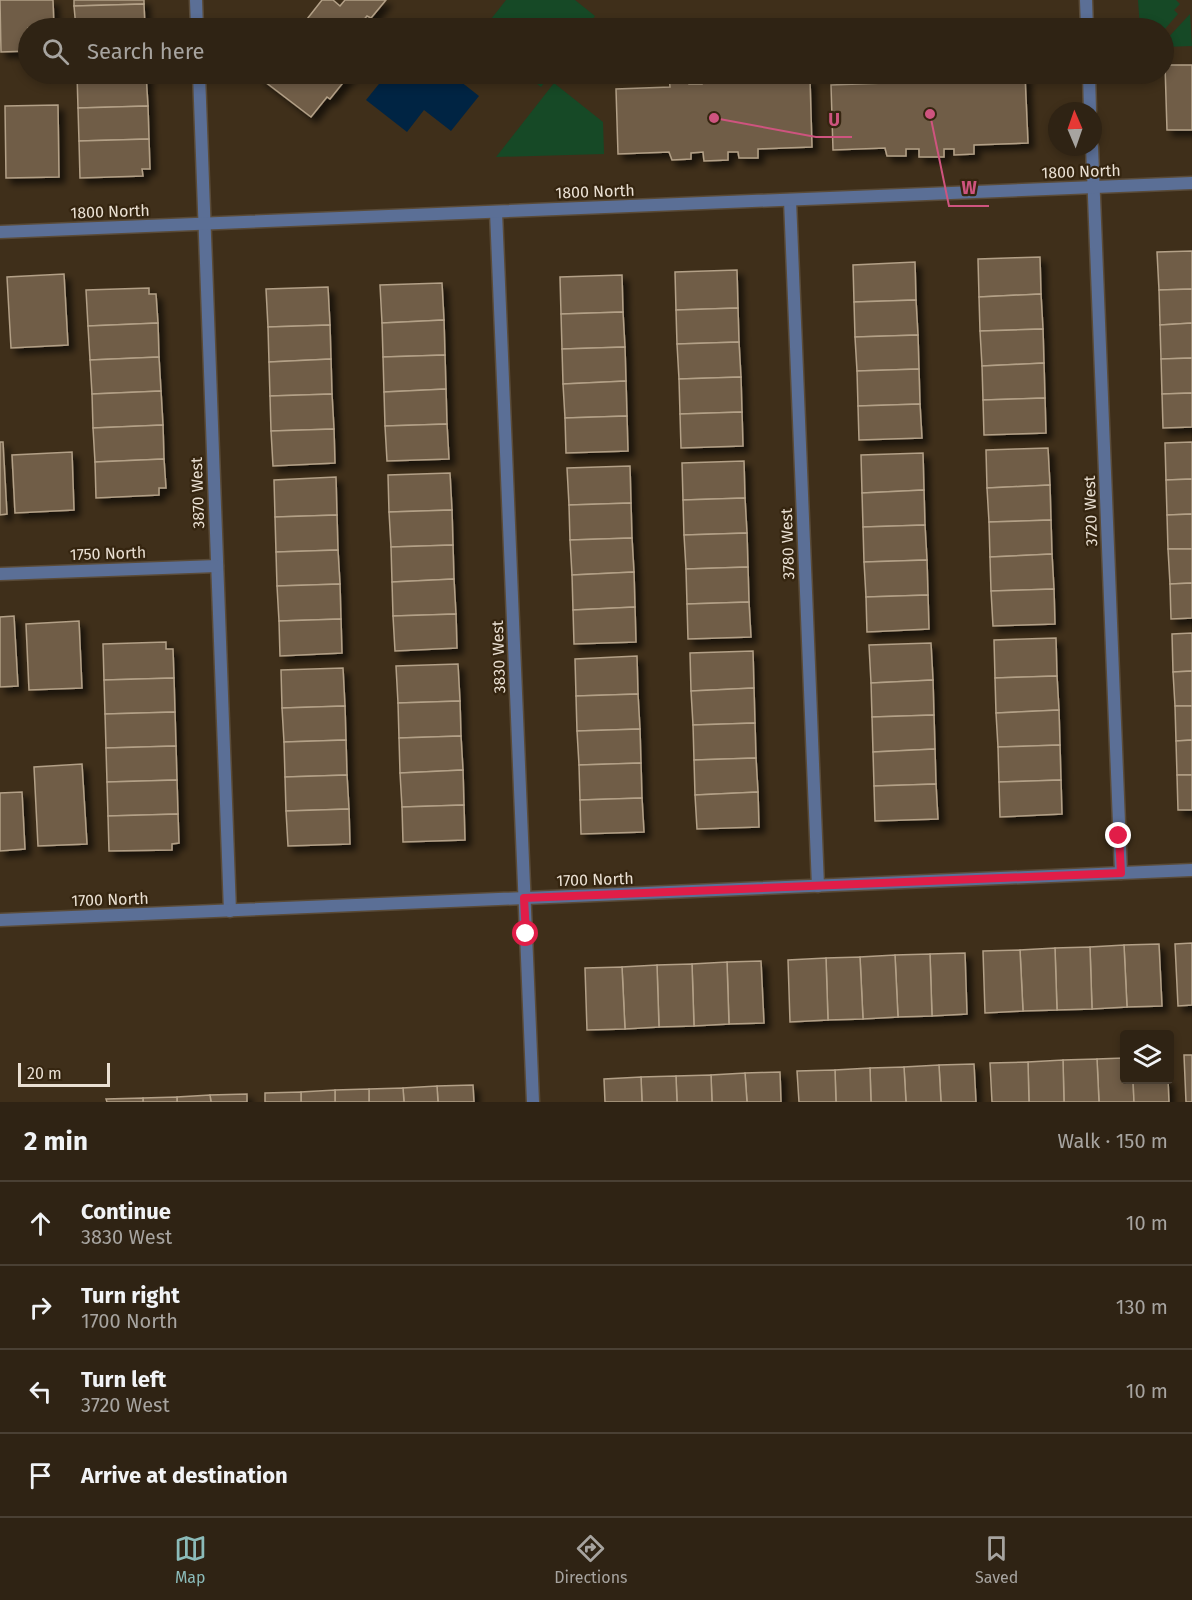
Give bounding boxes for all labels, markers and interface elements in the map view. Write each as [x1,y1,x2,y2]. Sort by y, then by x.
search box [18,18,1174,84]
icon: search [39,35,72,68]
text: Search here [87,38,205,65]
callout: U [816,101,852,137]
north arrow [1048,102,1102,156]
text: U [828,109,840,131]
street label: 1800 North [1041,161,1121,182]
callout: W [949,170,989,206]
text: W [961,177,977,199]
street label: 1800 North [555,181,635,202]
street label: 1800 North [70,201,150,222]
street label: 3870 West [187,457,208,529]
street label: 3720 West [1080,475,1101,547]
street label: 3780 West [777,508,798,580]
street label: 1750 North [69,543,147,564]
street label: 3830 West [488,620,509,694]
route end [1105,822,1131,848]
street label: 1700 North [556,869,634,890]
street label: 1700 North [71,889,149,910]
route start [512,920,538,946]
map controls [1120,1030,1174,1084]
button: layers [1120,1030,1174,1084]
scale bar [18,1060,110,1088]
text: 20 m [27,1064,62,1083]
text: 2 min [24,1126,88,1157]
text: Walk · 150 m [1058,1129,1168,1153]
text: Continue [81,1198,171,1225]
icon: ahead [24,1207,57,1240]
text: 10 m [1126,1211,1168,1235]
text: 3830 West [81,1225,172,1249]
text: Turn right [81,1282,180,1309]
icon: right [24,1291,57,1324]
text: 130 m [1116,1295,1168,1319]
text: 1700 North [81,1309,178,1333]
text: Turn left [81,1366,166,1393]
icon: left [24,1375,57,1408]
text: 10 m [1126,1379,1168,1403]
text: 3720 West [81,1393,170,1417]
icon: arrive [24,1459,57,1492]
text: Arrive at destination [81,1462,288,1489]
tab: Map [174,1532,207,1587]
tab: Directions [554,1532,628,1587]
tab: Saved [975,1532,1018,1587]

